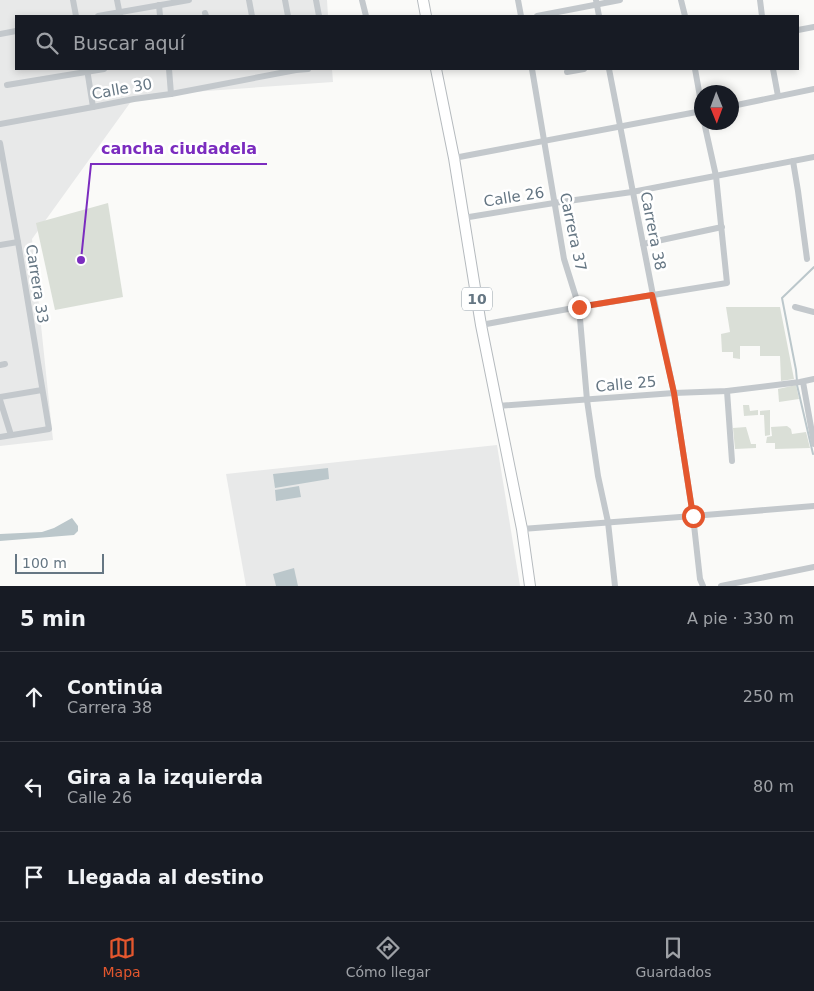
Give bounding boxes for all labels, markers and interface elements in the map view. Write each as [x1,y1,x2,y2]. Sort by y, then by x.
search box [15,15,799,70]
icon: search [33,29,61,57]
text: Buscar aquí [73,32,185,54]
street label: Calle 30 [90,75,154,103]
north arrow [694,85,739,130]
callout: cancha ciudadela [91,133,267,164]
text: cancha ciudadela [101,139,257,158]
street label: Calle 26 [482,183,546,211]
street label: Carrera 38 [637,190,669,272]
street label: Carrera 37 [556,191,590,273]
street label: Carrera 33 [22,243,52,325]
road number: 10 [462,288,492,310]
route end [568,296,591,319]
street label: Calle 25 [595,372,657,396]
route start [682,505,705,528]
scale bar [15,551,104,574]
text: 100 m [22,555,67,571]
text: 5 min [20,607,86,631]
text: A pie · 330 m [687,609,794,628]
text: Continúa [67,676,163,698]
icon: ahead [20,683,48,711]
text: 250 m [743,687,794,706]
text: Carrera 38 [67,698,152,717]
text: Gira a la izquierda [67,766,263,788]
icon: left [20,773,48,801]
text: 80 m [753,777,794,796]
text: Calle 26 [67,788,132,807]
icon: arrive [20,863,48,891]
text: Llegada al destino [67,866,264,888]
tab: Mapa [103,934,141,980]
tab: Cómo llegar [346,934,430,980]
tab: Guardados [635,934,711,980]

